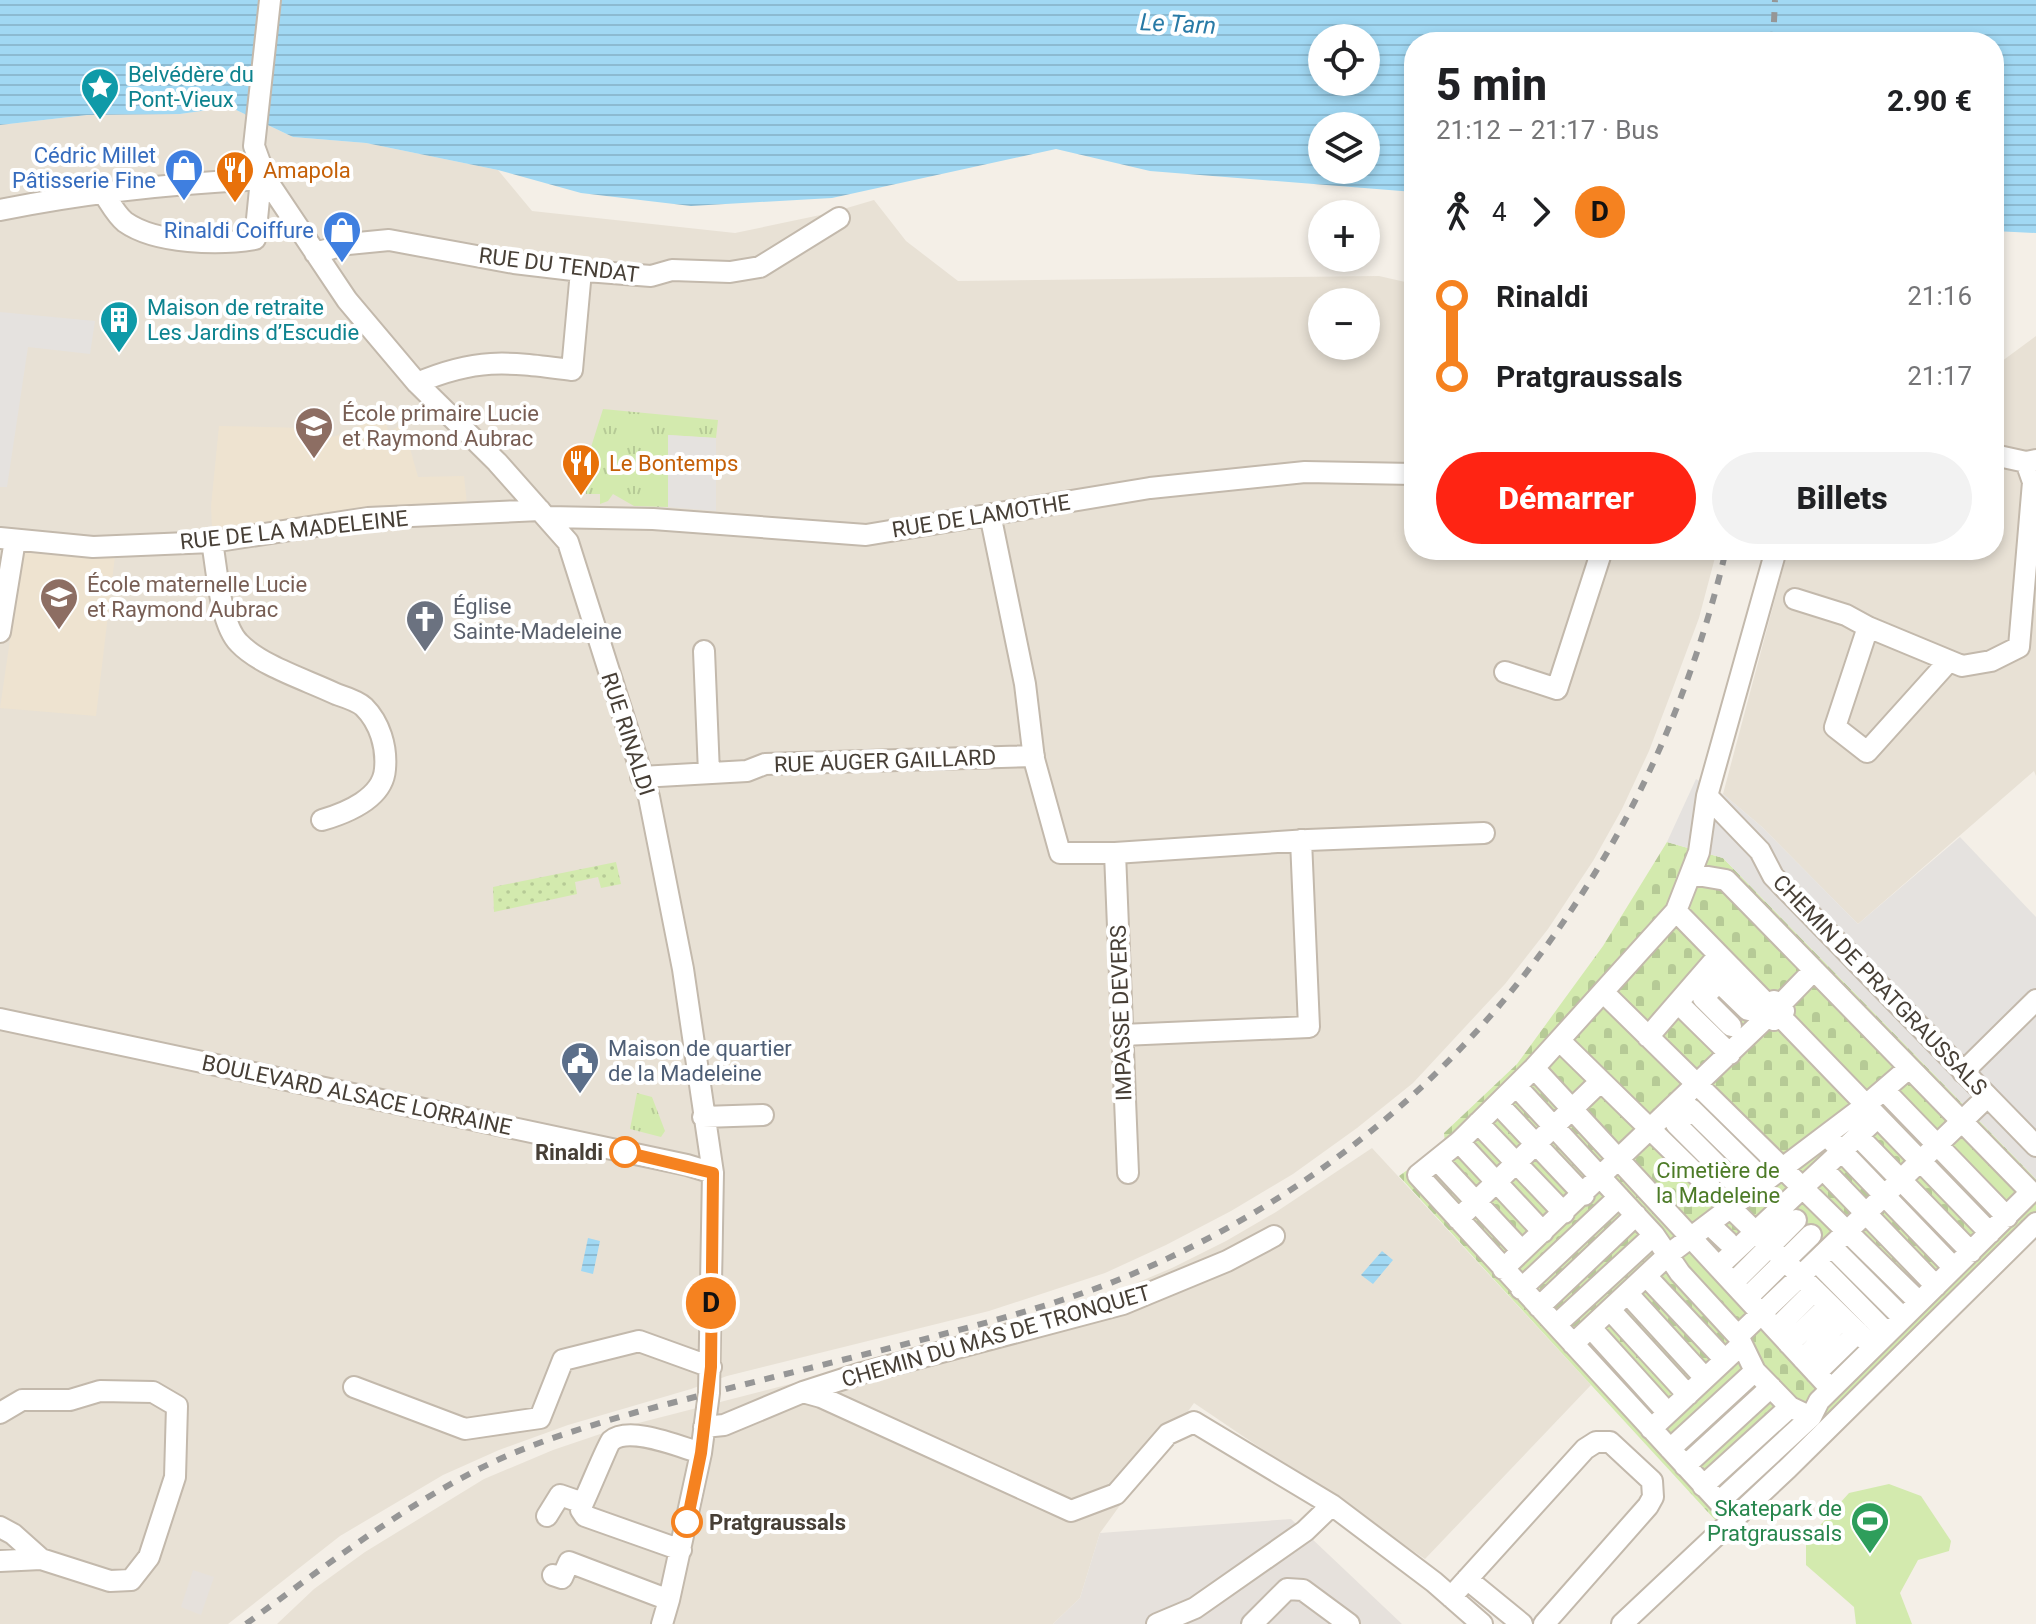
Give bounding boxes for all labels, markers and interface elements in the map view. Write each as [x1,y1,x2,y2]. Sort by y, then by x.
water label: Le Tarn [1139,8,1217,40]
map controls [1308,24,1380,360]
button: locate [1308,24,1380,96]
text: 5 min [1436,59,1547,111]
place label: Belvédère du Pont-Vieux [128,62,254,112]
place icon: Belvédère du Pont-Vieux [79,66,121,121]
text: 2.90 € [1887,83,1972,118]
button: layers [1308,112,1380,184]
text: 21:12 – 21:17 · Bus [1436,115,1659,145]
place label: Cédric Millet Pâtisserie Fine [12,143,156,193]
shop icon: Cédric Millet Pâtisserie Fine [163,147,205,202]
restaurant icon: Amapola [214,149,256,204]
place label: Amapola [263,158,351,183]
icon: walk [1436,190,1480,234]
icon: forward [1519,190,1563,234]
text: D [1591,195,1609,228]
text: 4 [1492,197,1507,227]
button: + [1308,200,1380,272]
shop icon: Rinaldi Coiffure [321,209,363,264]
place label: Rinaldi Coiffure [164,218,314,243]
street label: RUE DU TENDAT [477,243,641,287]
text: Rinaldi [1496,279,1589,314]
text: 21:16 [1907,281,1972,311]
button: − [1308,288,1380,360]
place label: Maison de retraite Les Jardins d’Escudie [147,295,359,345]
building icon: Maison de retraite Les Jardins d’Escudie [98,299,140,354]
text: Pratgraussals [1496,359,1683,394]
text: 21:17 [1907,361,1972,391]
place label: École primaire Lucie et Raymond Aubrac [342,401,539,451]
school or university icon: École primaire Lucie et Raymond Aubrac [293,405,335,460]
restaurant icon: Le Bontemps [560,442,602,497]
place label: Le Bontemps [609,451,738,476]
button: Démarrer [1436,452,1696,544]
button: Billets [1712,452,1972,544]
street label: RUE DE LAMOTHE [890,490,1072,542]
street label: RUE DE LA MADELEINE [179,506,409,554]
place label: École maternelle Lucie et Raymond Aubrac [87,572,307,622]
school or university icon: École maternelle Lucie et Raymond Aubrac [38,576,80,631]
place label: Église Sainte-Madeleine [453,594,622,644]
church icon: Église Sainte-Madeleine [404,598,446,653]
street label: RUE RINALDI [596,669,660,799]
street label: RUE AUGER GAILLARD [773,745,997,777]
street label: CHEMIN DE PRATGRAUSSALS [1768,870,1992,1100]
street label: IMPASSE DEVERS [1105,925,1137,1101]
place label: Maison de quartier de la Madeleine [608,1036,792,1086]
public building icon: Maison de quartier de la Madeleine [559,1040,601,1095]
street label: BOULEVARD ALSACE LORRAINE [200,1050,514,1140]
marker: Rinaldi [610,1137,640,1167]
place label: Rinaldi [535,1140,603,1165]
park label: Cimetière de la Madeleine [1656,1158,1780,1208]
line badge: D [685,1277,737,1329]
street label: CHEMIN DU MAS DE TRONQUET [839,1280,1153,1392]
text: D [702,1286,720,1319]
place label: Skatepark de Pratgraussals [1707,1496,1842,1546]
sports icon: Skatepark de Pratgraussals [1849,1500,1891,1555]
marker: Pratgraussals [672,1507,702,1537]
place label: Pratgraussals [709,1510,846,1535]

